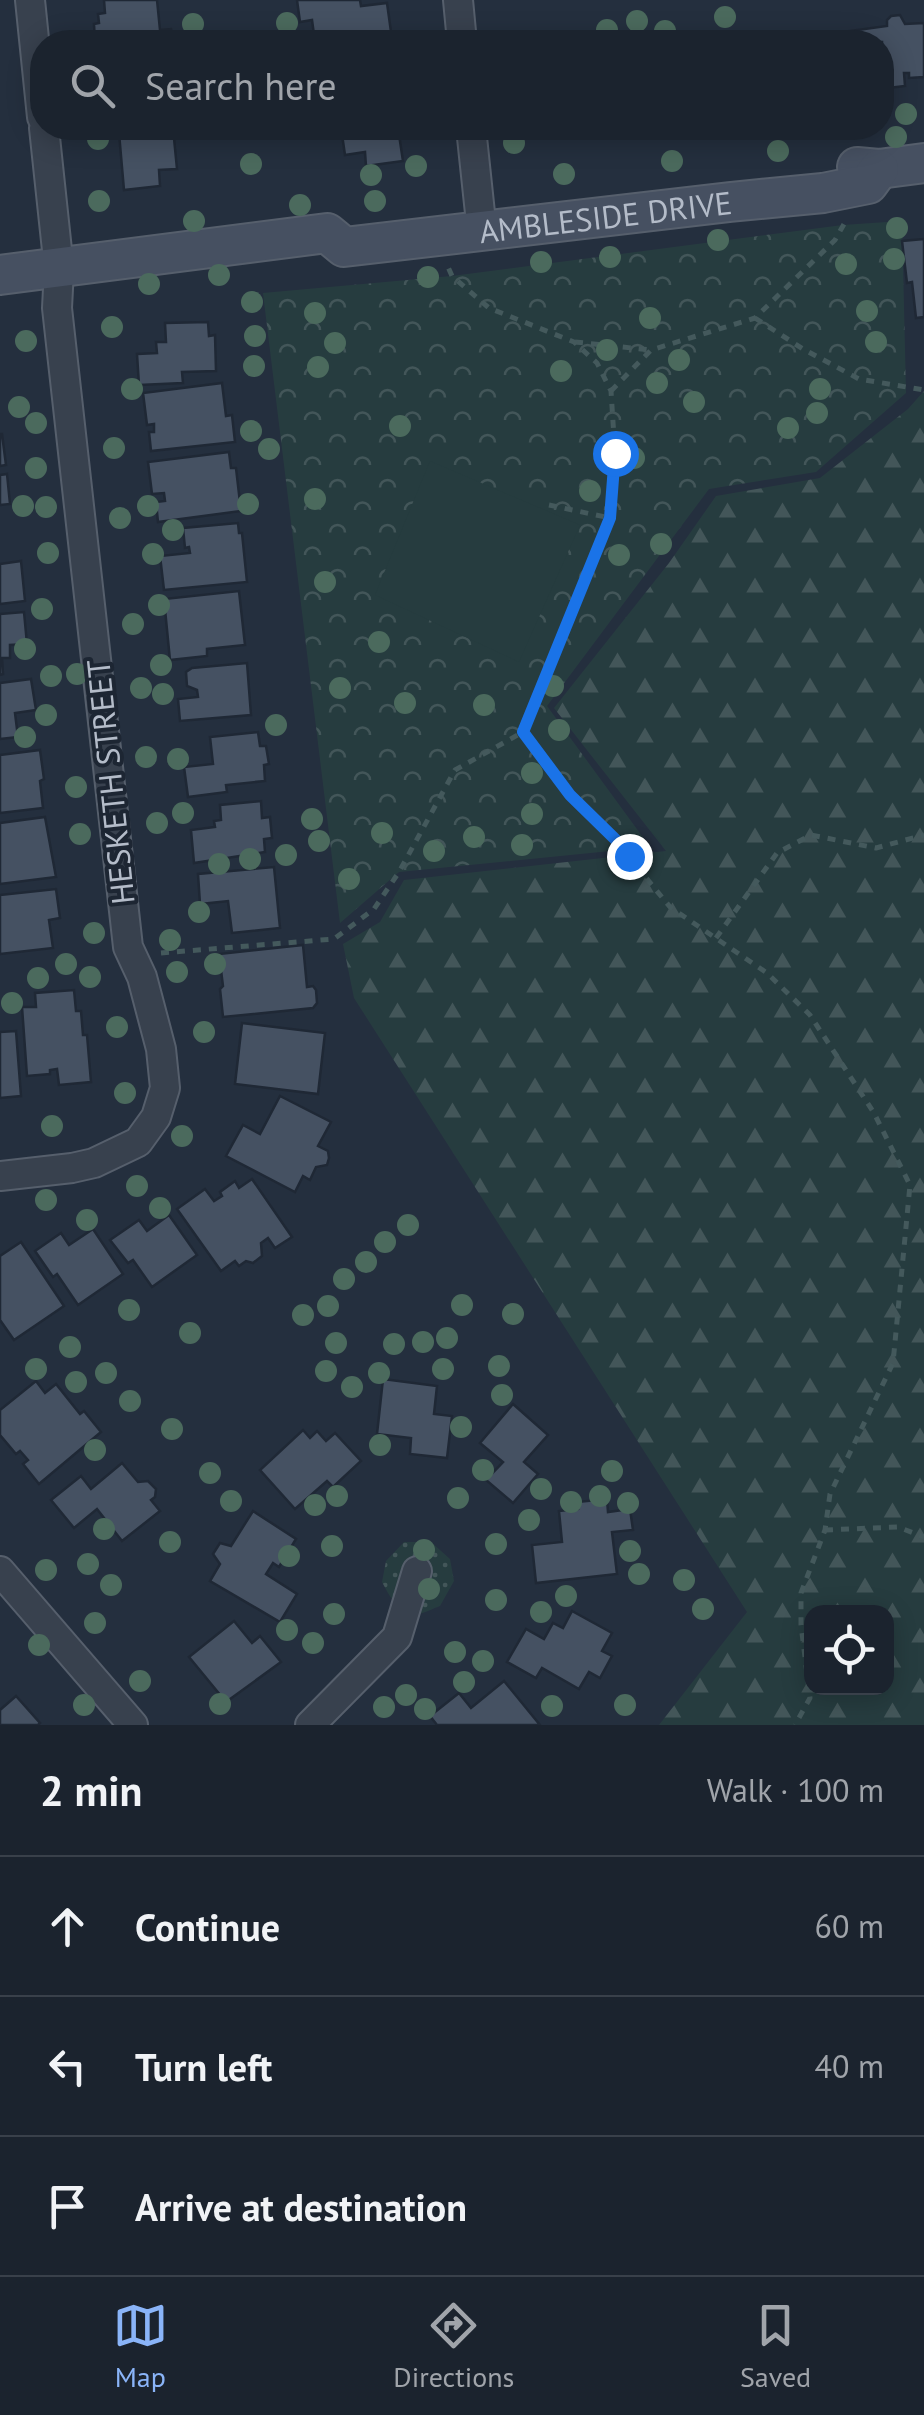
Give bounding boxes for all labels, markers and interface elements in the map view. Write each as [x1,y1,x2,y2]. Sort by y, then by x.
search box [30,30,894,140]
icon: search [65,58,120,113]
text: Search here [145,61,337,110]
street label: AMBLESIDE DRIVE [477,181,734,252]
route start [593,431,639,477]
street label: HESKETH STREET [76,657,144,907]
route end [607,834,653,880]
map controls [804,1605,894,1695]
button: locate [804,1605,894,1695]
text: 2 min [40,1763,142,1818]
text: Walk · 100 m [707,1769,884,1811]
icon: ahead [40,1899,95,1954]
text: Continue [135,1902,280,1951]
text: 60 m [815,1905,884,1947]
icon: left [40,2039,95,2094]
text: Turn left [135,2042,272,2091]
text: 40 m [815,2045,884,2087]
icon: arrive [40,2179,95,2234]
text: Arrive at destination [135,2182,467,2231]
tab: Map [113,2298,168,2395]
tab: Directions [393,2298,514,2395]
tab: Saved [740,2298,811,2395]

